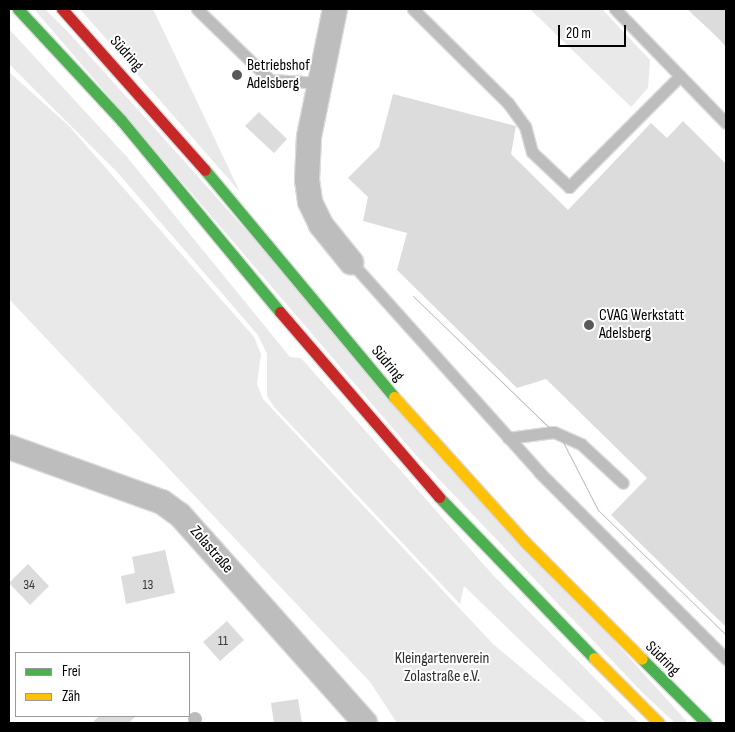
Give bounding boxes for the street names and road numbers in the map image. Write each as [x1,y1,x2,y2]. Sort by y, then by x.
street label: Südring [105,32,147,76]
street label: Südring [366,342,408,386]
street label: Zolastraße [185,522,237,578]
street label: Südring [641,638,683,680]

